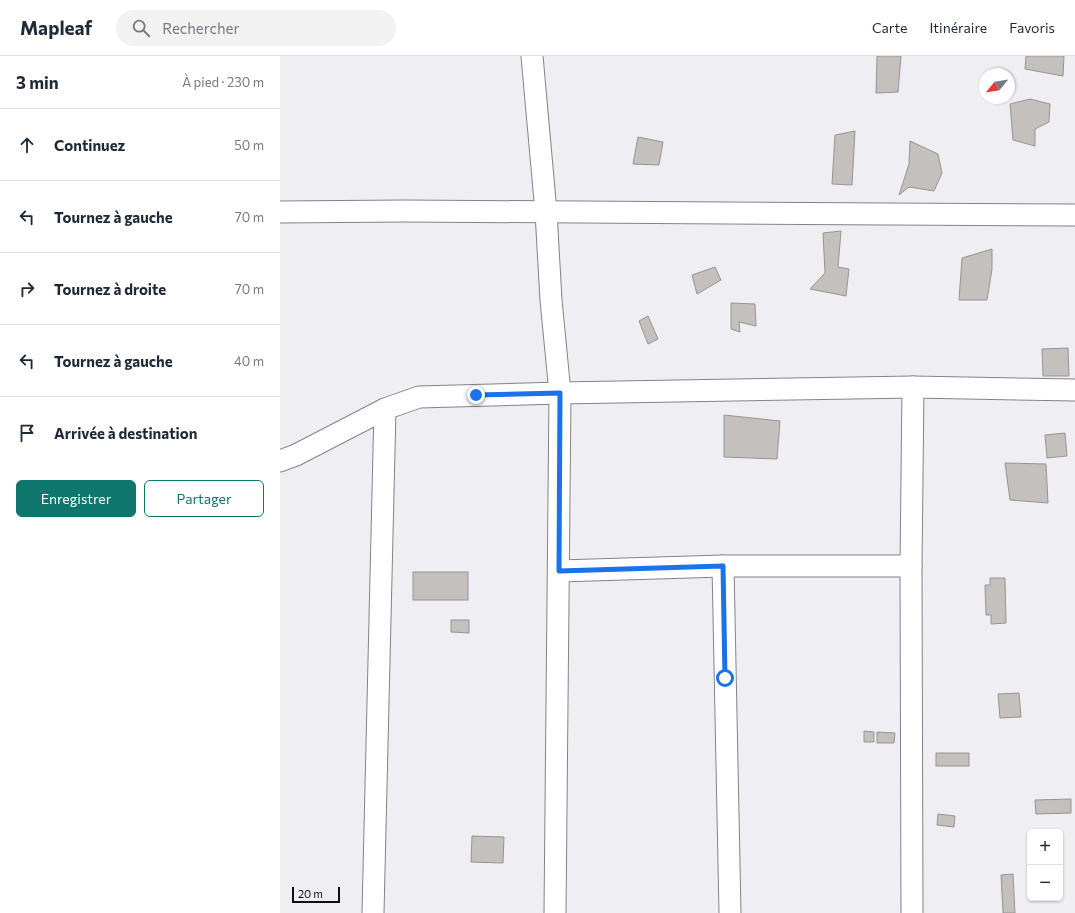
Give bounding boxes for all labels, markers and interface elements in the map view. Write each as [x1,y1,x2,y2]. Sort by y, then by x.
search box [116,10,396,46]
text: Mapleaf [20,16,92,39]
icon: search [130,17,152,39]
text: Rechercher [162,19,239,37]
text: Carte [872,19,907,36]
text: Itinéraire [929,19,987,36]
text: Favoris [1009,19,1055,36]
north arrow [979,68,1015,104]
text: 3 min [16,72,59,93]
text: À pied · 230 m [182,74,264,90]
icon: ahead [16,134,38,156]
text: Continuez [54,136,125,154]
text: 50 m [234,137,264,153]
icon: left [16,206,38,228]
text: Tournez à gauche [54,208,173,226]
text: 70 m [235,209,264,225]
icon: right [16,278,38,300]
text: Tournez à droite [54,280,166,298]
text: 70 m [235,281,264,297]
icon: left [16,350,38,372]
text: Tournez à gauche [54,352,173,370]
text: 40 m [234,353,264,369]
route end [467,386,485,404]
icon: arrive [16,422,38,444]
text: Arrivée à destination [54,424,197,442]
button: Enregistrer [16,480,136,517]
button: Partager [144,480,264,517]
route start [716,669,734,687]
map controls [1027,829,1063,901]
button: + [1027,829,1063,865]
button: − [1027,865,1063,901]
scale bar [292,885,340,904]
text: 20 m [298,887,323,900]

